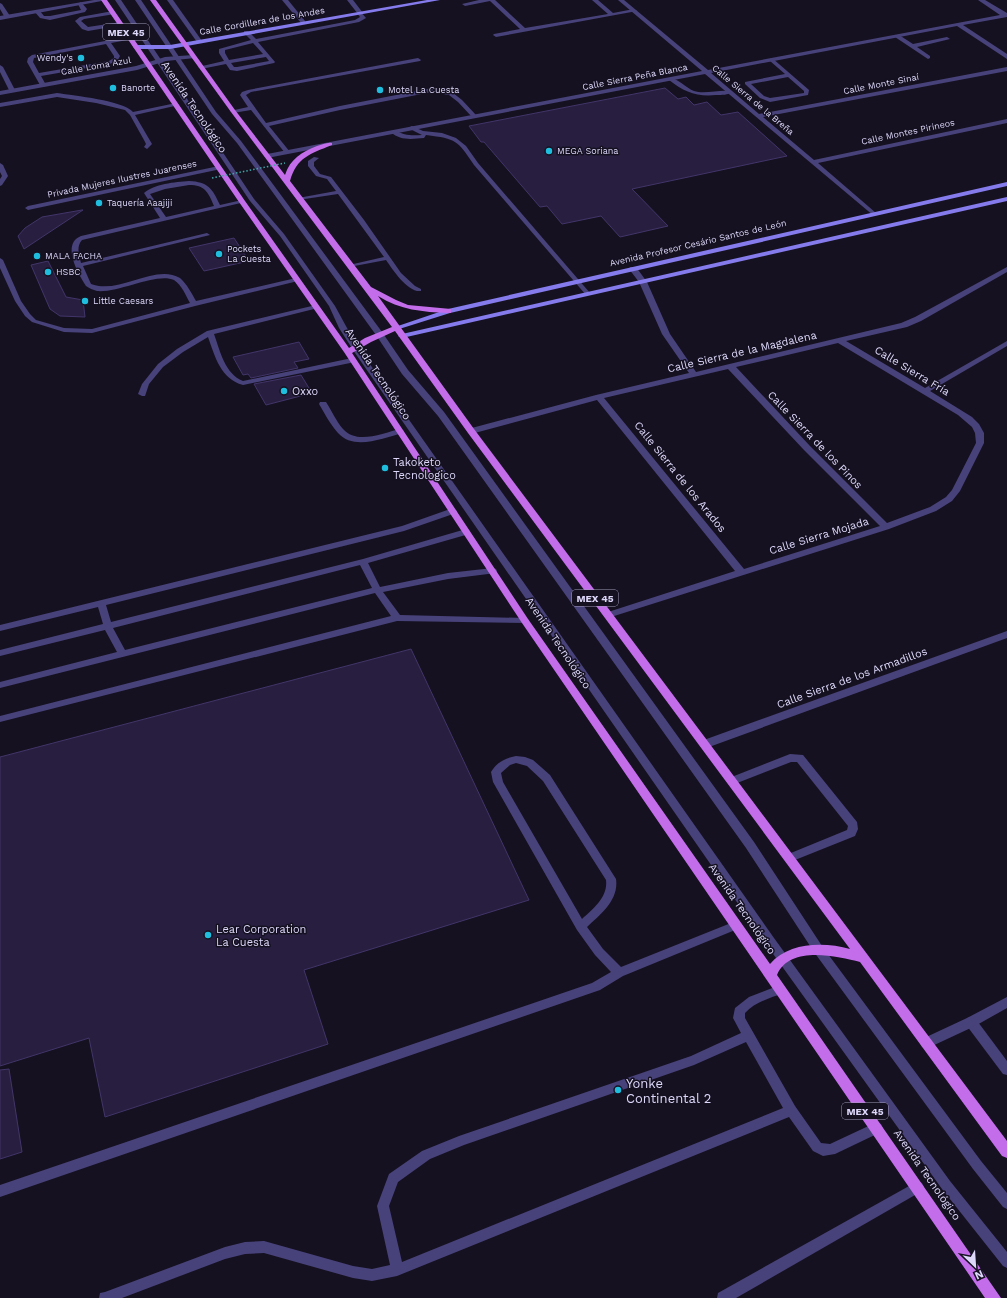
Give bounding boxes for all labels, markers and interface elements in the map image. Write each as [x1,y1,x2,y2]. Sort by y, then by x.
street label: Calle Cordillera de los Andes [199,5,326,37]
road number: MEX 45 [103,24,149,40]
place label: Wendy's [37,53,73,63]
marker: Wendy's [76,53,86,63]
street label: Calle Loma Azul [60,55,132,77]
street label: Avenida Tecnológico [158,59,230,155]
street label: Calle Sierra Peña Blanca [581,62,689,92]
street label: Calle Sierra de la Breña [710,63,796,137]
street label: Calle Monte Sinaí [842,72,920,96]
marker: Banorte [108,83,118,93]
place label: Banorte [121,83,155,93]
marker: Motel La Cuesta [375,85,385,95]
place label: Motel La Cuesta [388,85,459,95]
street label: Calle Montes Pirineos [860,117,956,147]
marker: MEGA Soriana [544,146,554,156]
place label: MEGA Soriana [557,146,618,156]
street label: Privada Mujeres Ilustres Juarenses [46,158,198,200]
marker: Taquería Aaajiji [94,198,104,208]
place label: Taquería Aaajiji [107,198,172,208]
street label: Avenida Profesor Cesário Santos de León [609,218,787,268]
place label: Pockets La Cuesta [227,244,271,264]
marker: Pockets La Cuesta [214,249,224,259]
marker: MALA FACHA [32,251,42,261]
place label: MALA FACHA [45,251,102,261]
marker: HSBC [43,267,53,277]
place label: HSBC [56,267,80,277]
marker: Little Caesars [80,296,90,306]
place label: Little Caesars [93,296,154,306]
street label: Avenida Tecnológico [342,326,414,422]
street label: Calle Sierra de la Magdalena [666,328,818,376]
street label: Calle Sierra Fría [872,343,952,399]
place label: Oxxo [292,385,318,398]
marker: Oxxo [279,386,289,396]
street label: Calle Sierra de los Pinos [765,388,865,492]
street label: Calle Sierra de los Arados [631,419,729,535]
place label: Takoketo Tecnologico [393,456,456,482]
marker: Takoketo Tecnologico [380,463,390,473]
street label: Calle Sierra Mojada [768,515,870,557]
road number: MEX 45 [572,590,618,606]
street label: Avenida Tecnológico [522,595,594,691]
street label: Calle Sierra de los Armadillos [775,645,929,711]
street label: Avenida Tecnológico [706,861,778,957]
place label: Lear Corporation La Cuesta [216,923,306,949]
marker: Lear Corporation La Cuesta [203,930,213,940]
place label: Yonke Continental 2 [626,1076,711,1106]
marker: Yonke Continental 2 [613,1085,623,1095]
road number: MEX 45 [842,1103,888,1119]
street label: Avenida Tecnológico [891,1127,963,1223]
north arrow [955,1246,995,1286]
text: N [973,1267,985,1282]

